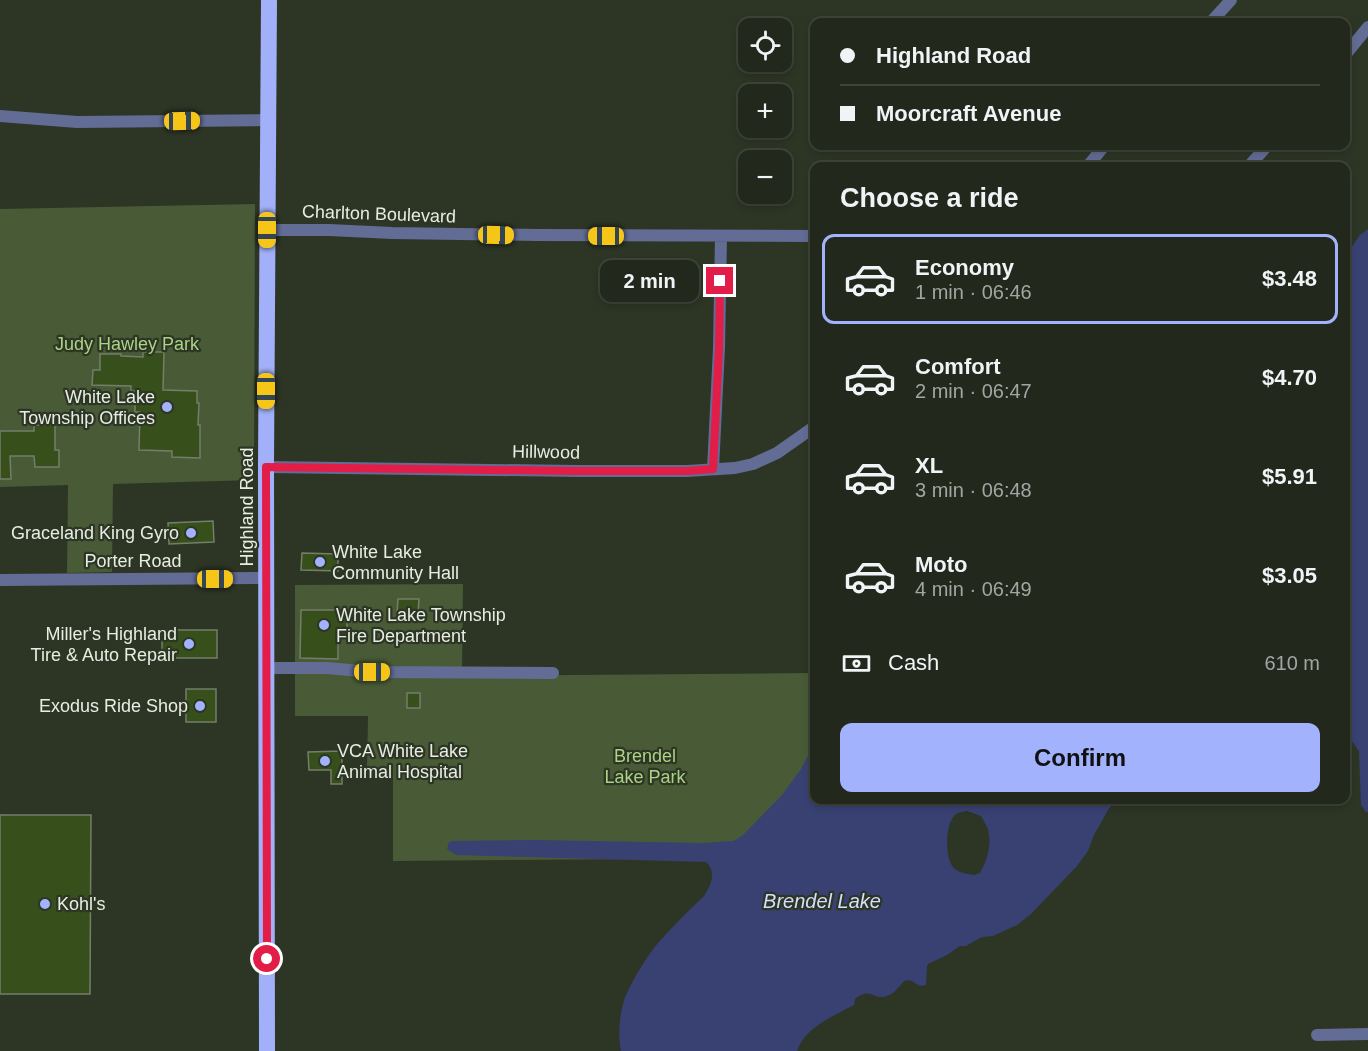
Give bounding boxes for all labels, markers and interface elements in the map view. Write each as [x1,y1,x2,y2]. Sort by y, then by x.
map controls [738,18,792,204]
button: locate [738,18,792,72]
text: Highland Road [876,43,1031,68]
button: + [738,84,792,138]
text: Moorcraft Avenue [876,101,1061,126]
car [164,112,200,130]
button: − [738,150,792,204]
text: Choose a ride [840,183,1019,213]
street label: Charlton Boulevard [302,201,456,227]
car [258,212,276,248]
car [478,226,514,244]
car [588,227,624,245]
icon: car [843,252,897,306]
text: Economy [915,255,1014,280]
callout: 2 min [600,260,699,302]
text: $3.48 [1262,266,1317,291]
route end [706,267,733,294]
text: 2 min [623,270,676,292]
text: 1 min · 06:46 [915,281,1032,303]
park label: Judy Hawley Park [55,334,200,354]
icon: car [843,351,897,405]
text: Comfort [915,354,1001,379]
text: $4.70 [1262,365,1317,390]
car [257,373,275,409]
text: 2 min · 06:47 [915,380,1032,402]
place label: White Lake Township Offices [19,387,155,428]
marker: White Lake Township Offices [160,400,174,414]
street label: Hillwood [512,441,580,463]
street label: Highland Road [237,447,257,567]
icon: car [843,450,897,504]
text: XL [915,453,943,478]
text: $5.91 [1262,464,1317,489]
text: 3 min · 06:48 [915,479,1032,501]
place label: Graceland King Gyro [11,523,179,543]
marker: Graceland King Gyro [184,526,198,540]
place label: White Lake Community Hall [332,542,459,583]
icon: car [843,549,897,603]
street label: Porter Road [84,551,182,571]
text: Moto [915,552,968,577]
marker: White Lake Community Hall [313,555,327,569]
text: $3.05 [1262,563,1317,588]
car [197,570,233,588]
text: 4 min · 06:49 [915,578,1032,600]
place label: White Lake Township Fire Department [336,605,506,646]
marker: White Lake Township Fire Department [317,618,331,632]
place label: Miller's Highland Tire & Auto Repair [31,624,177,665]
marker: Miller's Highland Tire & Auto Repair [182,637,196,651]
icon: cash [840,647,873,680]
text: Cash [888,650,939,675]
text: 610 m [1264,652,1320,674]
car [354,663,390,681]
place label: Exodus Ride Shop [39,696,188,716]
marker: Exodus Ride Shop [193,699,207,713]
button: Confirm [840,723,1320,792]
place label: VCA White Lake Animal Hospital [337,741,468,782]
park label: Brendel Lake Park [604,746,687,787]
marker: VCA White Lake Animal Hospital [318,754,332,768]
water label: Brendel Lake [763,890,881,912]
place label: Kohl's [57,894,105,914]
marker: Kohl's [38,897,52,911]
route start [253,945,280,972]

